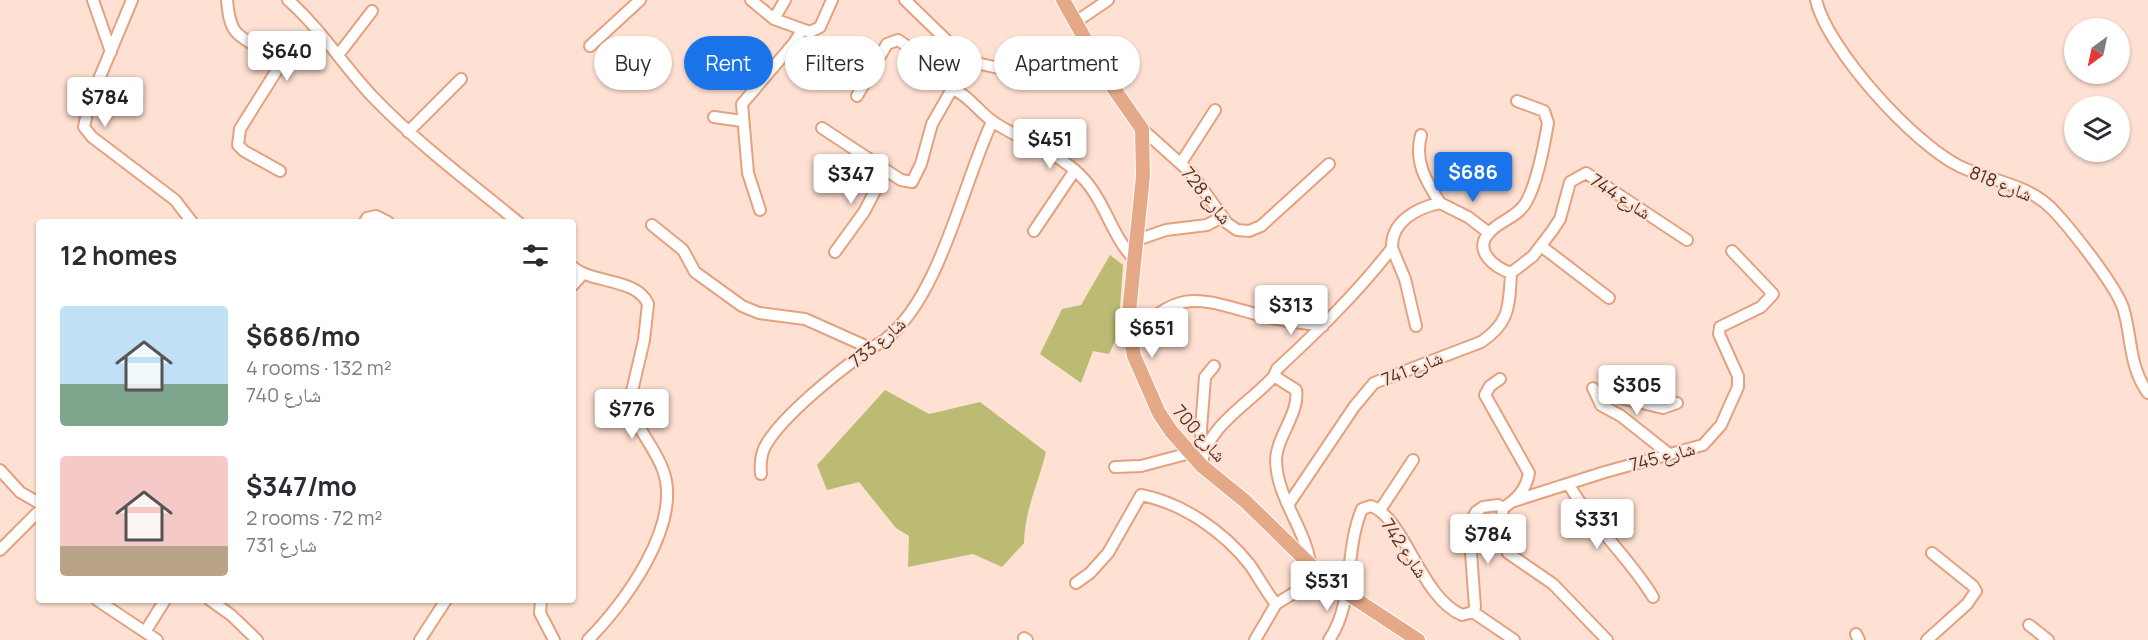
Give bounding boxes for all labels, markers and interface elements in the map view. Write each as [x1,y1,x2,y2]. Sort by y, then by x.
north arrow [2064,18,2130,84]
map controls [2064,18,2130,162]
pin: $640 [251,31,323,82]
chip: Buy [594,36,672,90]
chip: Rent [684,36,773,90]
chip: Filters [785,36,885,90]
chip: New [897,36,982,90]
chip: Apartment [994,36,1140,90]
text: $640 [262,37,312,64]
pin: $784 [69,77,141,128]
text: $784 [81,83,129,110]
button: layers [2064,96,2130,162]
pin: $451 [1014,119,1086,170]
text: $451 [1027,125,1073,152]
pin: $686 [1437,152,1509,203]
pin: $347 [815,154,887,205]
text: $686 [1448,158,1498,185]
text: $347 [827,160,875,187]
street label: شارع 818 [1966,160,2036,206]
street label: شارع 728 [1176,161,1238,229]
street label: شارع 744 [1586,168,1656,224]
text: 12 homes [60,237,177,273]
icon: filters [519,239,552,272]
pin: $313 [1255,285,1327,336]
text: $313 [1269,291,1313,318]
pin: $651 [1116,308,1188,359]
street label: شارع 733 [844,311,910,373]
text: $651 [1129,314,1175,341]
text: $686/mo [246,318,360,354]
icon: home [108,330,180,402]
street label: شارع 741 [1378,345,1446,391]
text: 4 rooms · 132 m² [246,354,392,381]
pin: $305 [1601,365,1673,416]
text: $305 [1612,371,1662,398]
text: شارع 740 [246,381,321,408]
pin: $776 [596,389,668,440]
text: $776 [609,395,655,422]
street label: شارع 700 [1168,399,1232,467]
street label: شارع 745 [1626,436,1698,476]
text: $347/mo [246,468,357,504]
icon: home [108,480,180,552]
pin: $331 [1561,499,1633,550]
text: 2 rooms · 72 m² [246,504,382,531]
text: $331 [1575,505,1619,532]
street label: شارع 742 [1376,514,1434,582]
pin: $784 [1452,514,1524,565]
text: $784 [1464,520,1512,547]
text: شارع 731 [246,531,317,558]
pin: $531 [1291,561,1363,612]
text: $531 [1305,567,1349,594]

